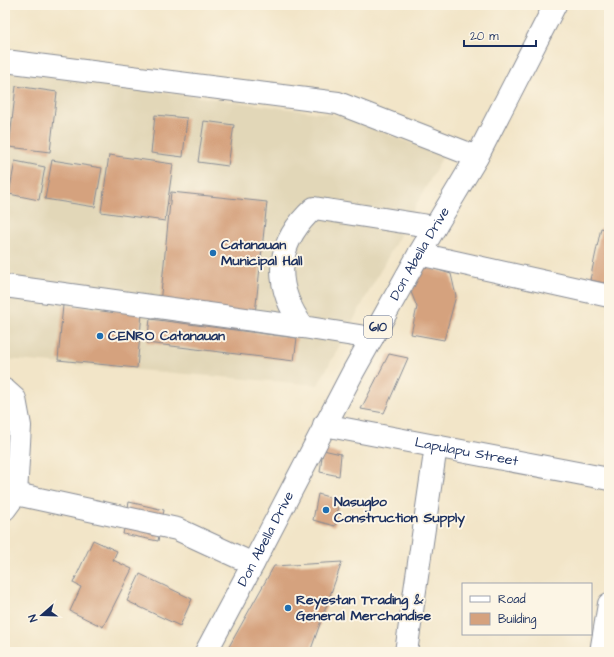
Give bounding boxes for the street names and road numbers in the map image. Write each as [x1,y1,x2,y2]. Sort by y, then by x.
street label: Don Abella Drive [385,203,455,304]
road number: 610 [364,316,392,338]
street label: Lapulapu Street [413,432,520,472]
street label: Don Abella Drive [233,487,299,590]

